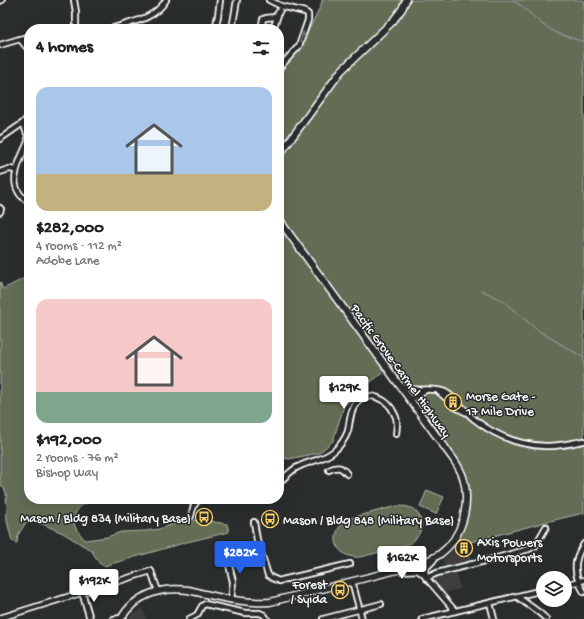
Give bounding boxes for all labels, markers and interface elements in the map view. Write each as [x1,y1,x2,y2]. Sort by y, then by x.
one-way arrow [300,31,306,43]
icon: filters [250,37,272,59]
text: 4 homes [36,38,93,58]
icon: home [118,113,190,185]
text: $282,000 [36,219,104,239]
text: 4 rooms · 112 m² [36,239,122,254]
text: Adobe Lane [36,254,100,269]
street label: Pacific Grove-Carmel Highway [346,301,454,442]
icon: home [118,325,190,397]
pin: $129K [316,376,372,410]
text: $129K [328,381,360,396]
place label: Morse Gate - 17 Mile Drive [465,390,536,420]
building icon: Morse Gate - 17 Mile Drive [443,392,463,412]
text: $192,000 [36,431,102,451]
text: 2 rooms · 76 m² [36,451,119,466]
text: Bishop Way [36,466,98,481]
bus stop icon: Mason / Bldg 834 (Military Base) [194,507,214,527]
bus stop icon: Mason / Bldg 848 (Military Base) [260,509,280,529]
place label: Mason / Bldg 834 (Military Base) [20,512,191,527]
place label: Mason / Bldg 848 (Military Base) [283,514,454,529]
place label: Axis Powers Motorsports [477,536,543,566]
building icon: Axis Powers Motorsports [454,538,474,558]
pin: $282K [212,541,268,575]
text: $282K [224,546,256,561]
pin: $162K [374,546,430,580]
text: $162K [386,551,418,566]
pin: $192K [66,569,122,603]
map controls [536,571,572,607]
button: layers [536,571,572,607]
text: $192K [78,574,110,589]
place label: Forest / Syida [291,578,329,608]
bus stop icon: Forest / Syida [330,580,350,600]

